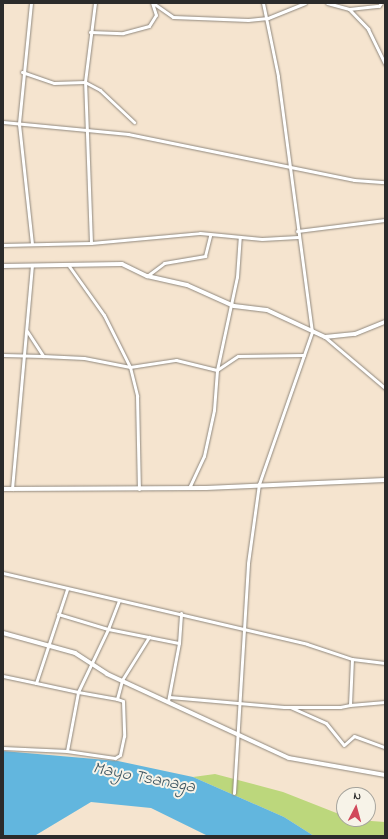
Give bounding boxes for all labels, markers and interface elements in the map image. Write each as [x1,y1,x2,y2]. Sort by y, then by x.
water label: Mayo Tsanaga [91,758,197,798]
north arrow [336,787,376,827]
text: N [353,788,362,804]

